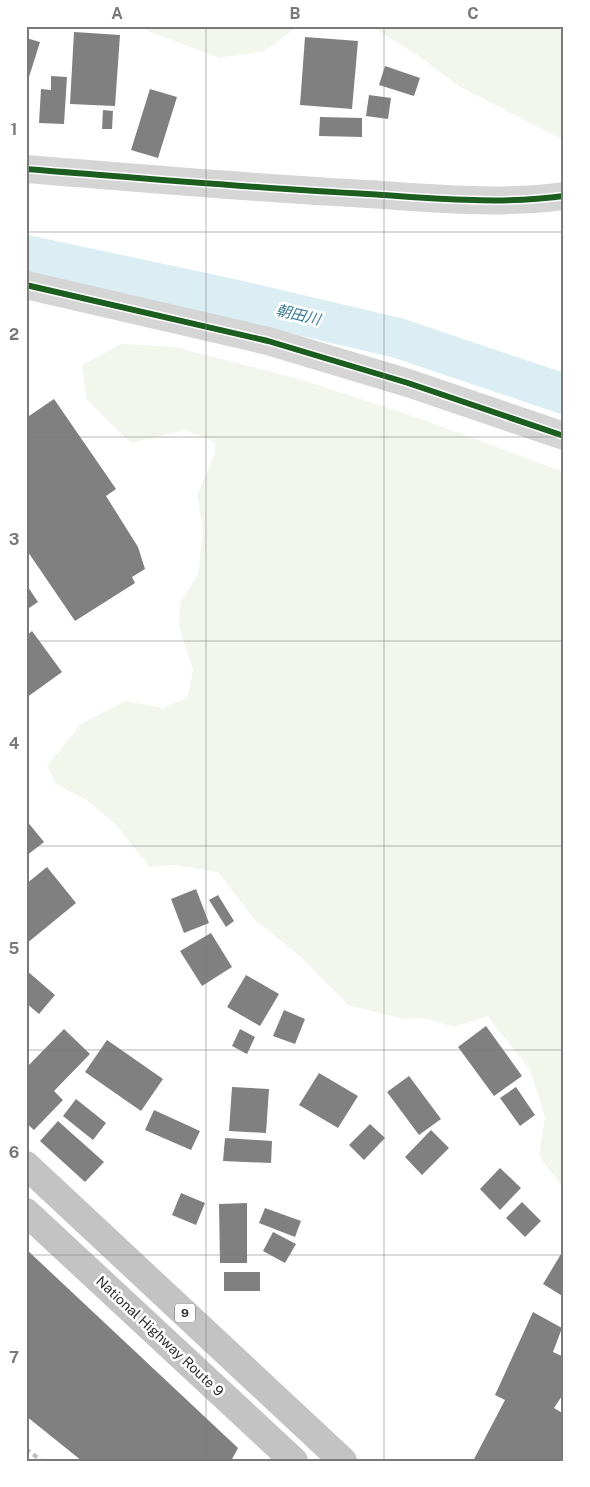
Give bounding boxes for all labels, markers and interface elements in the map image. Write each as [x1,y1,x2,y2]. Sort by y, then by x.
text: A [111,4,123,23]
text: B [290,4,301,23]
text: C [467,4,479,23]
text: 1 [11,120,17,139]
water label: 朝田川 [274,301,324,328]
text: 2 [9,325,19,344]
text: 3 [9,530,19,549]
text: 4 [9,734,20,753]
text: 5 [9,939,20,958]
text: 6 [9,1143,19,1162]
street label: National Highway Route 9 [93,1273,227,1399]
road number: 9 [175,1304,195,1322]
text: 7 [9,1348,19,1367]

